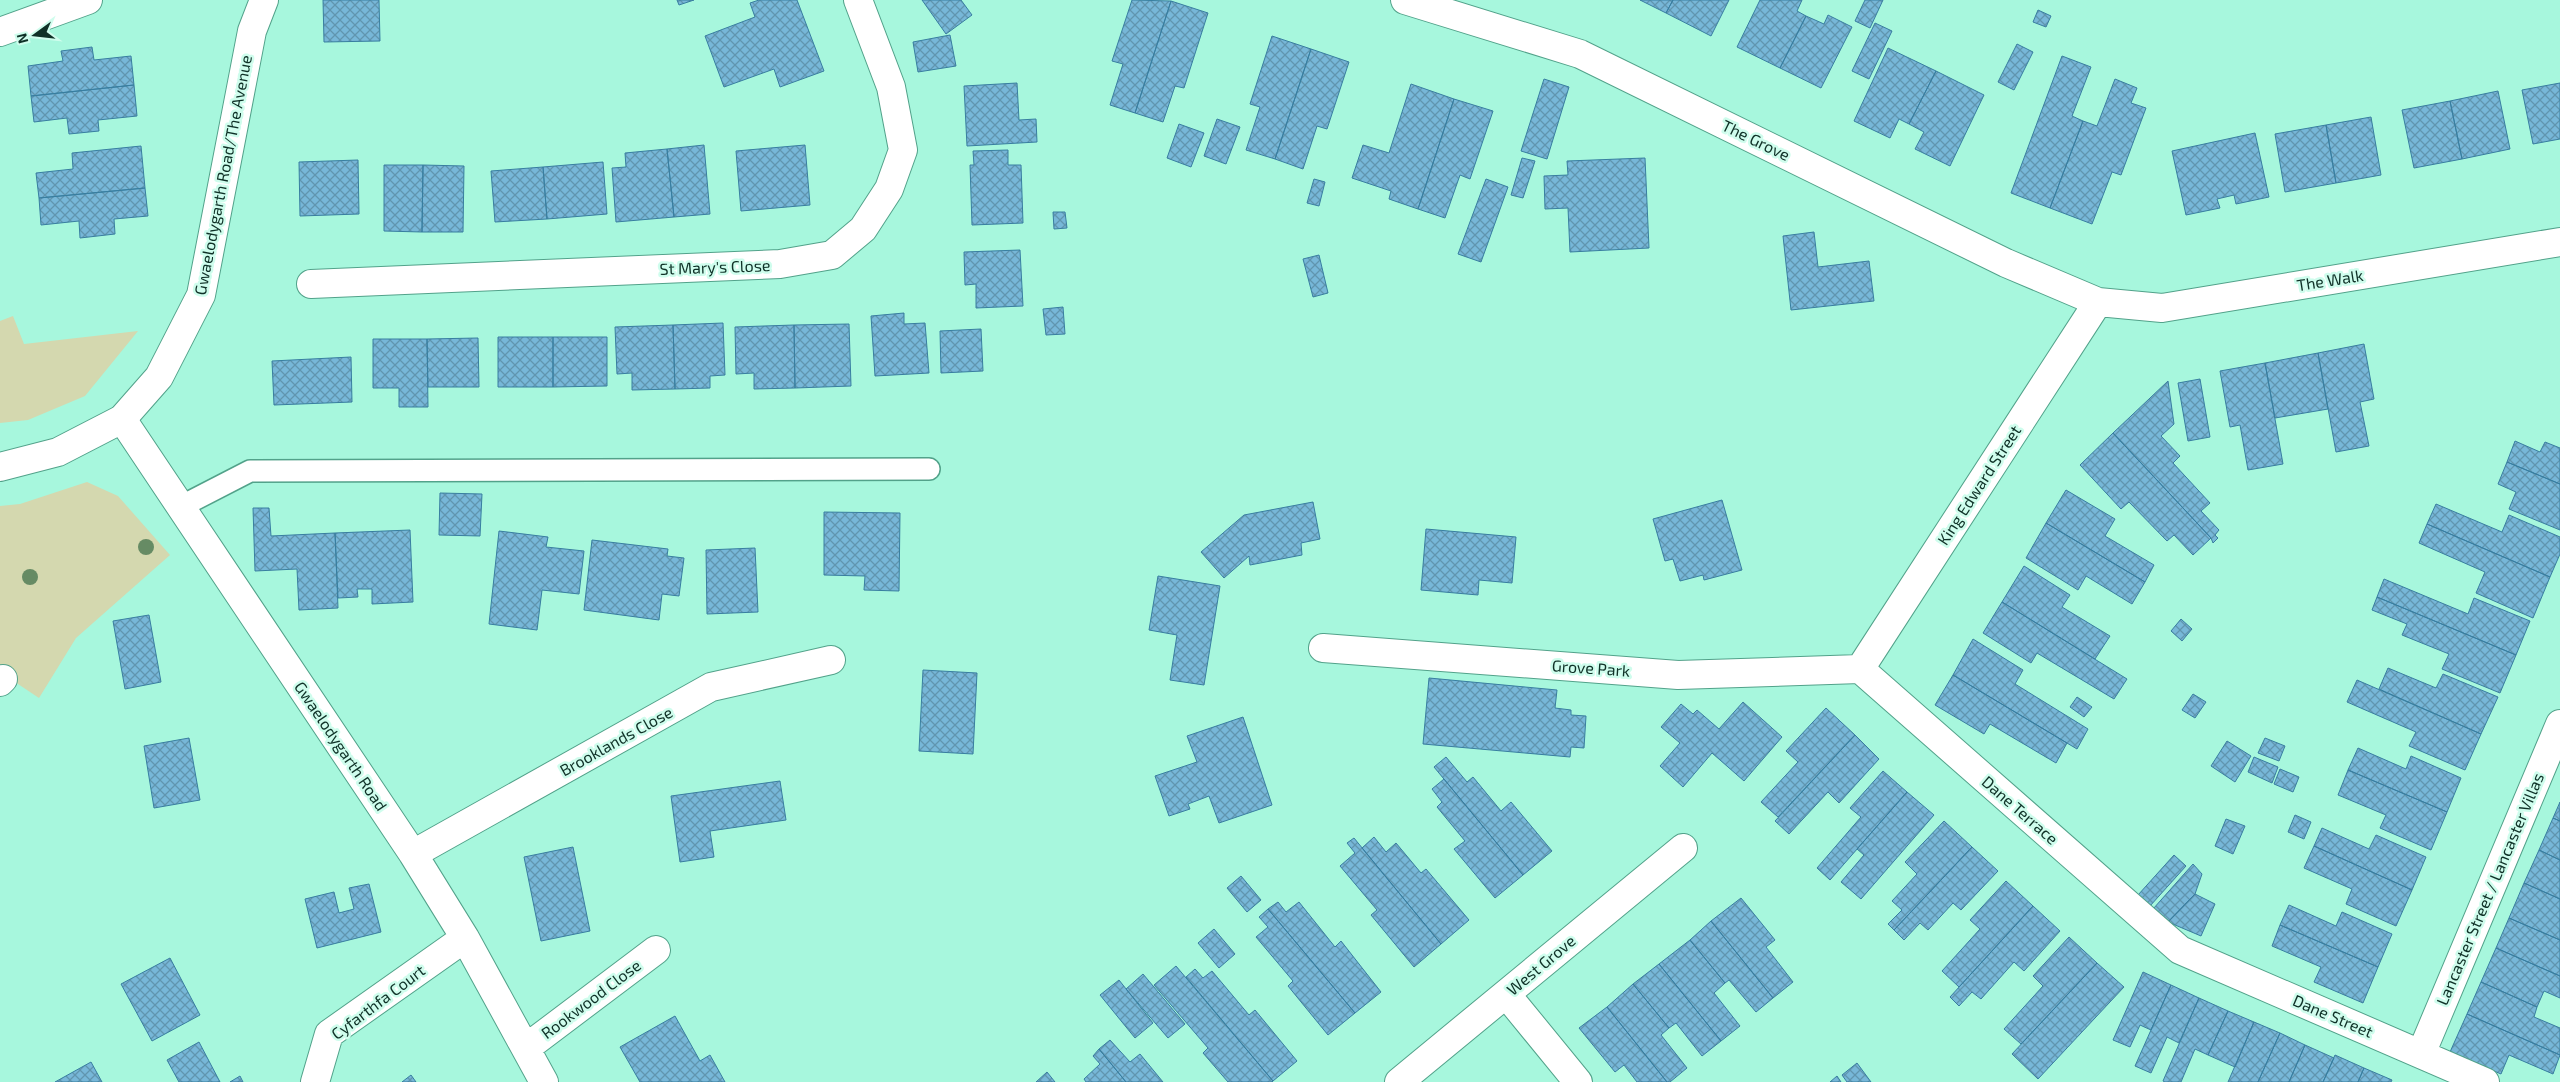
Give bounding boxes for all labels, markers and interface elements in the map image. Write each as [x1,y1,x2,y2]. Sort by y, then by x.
north arrow [10,10,60,60]
text: N [12,31,31,46]
street label: Gwaelodygarth Road/The Avenue [190,53,255,297]
street label: The Grove [1719,115,1793,164]
street label: St Mary's Close [659,255,771,278]
street label: The Walk [2295,265,2365,294]
street label: King Edward Street [1933,421,2024,548]
street label: Grove Park [1551,655,1631,680]
street label: Gwaelodygarth Road [291,677,392,814]
street label: Brooklands Close [556,702,675,779]
street label: Lancaster Street / Lancaster Villas [2432,770,2547,1008]
street label: Dane Terrace [1978,771,2062,848]
street label: West Grove [1503,931,1579,999]
street label: Rookwood Close [537,955,644,1042]
street label: Cyfarthfa Court [327,960,428,1043]
street label: Dane Street [2290,990,2376,1041]

